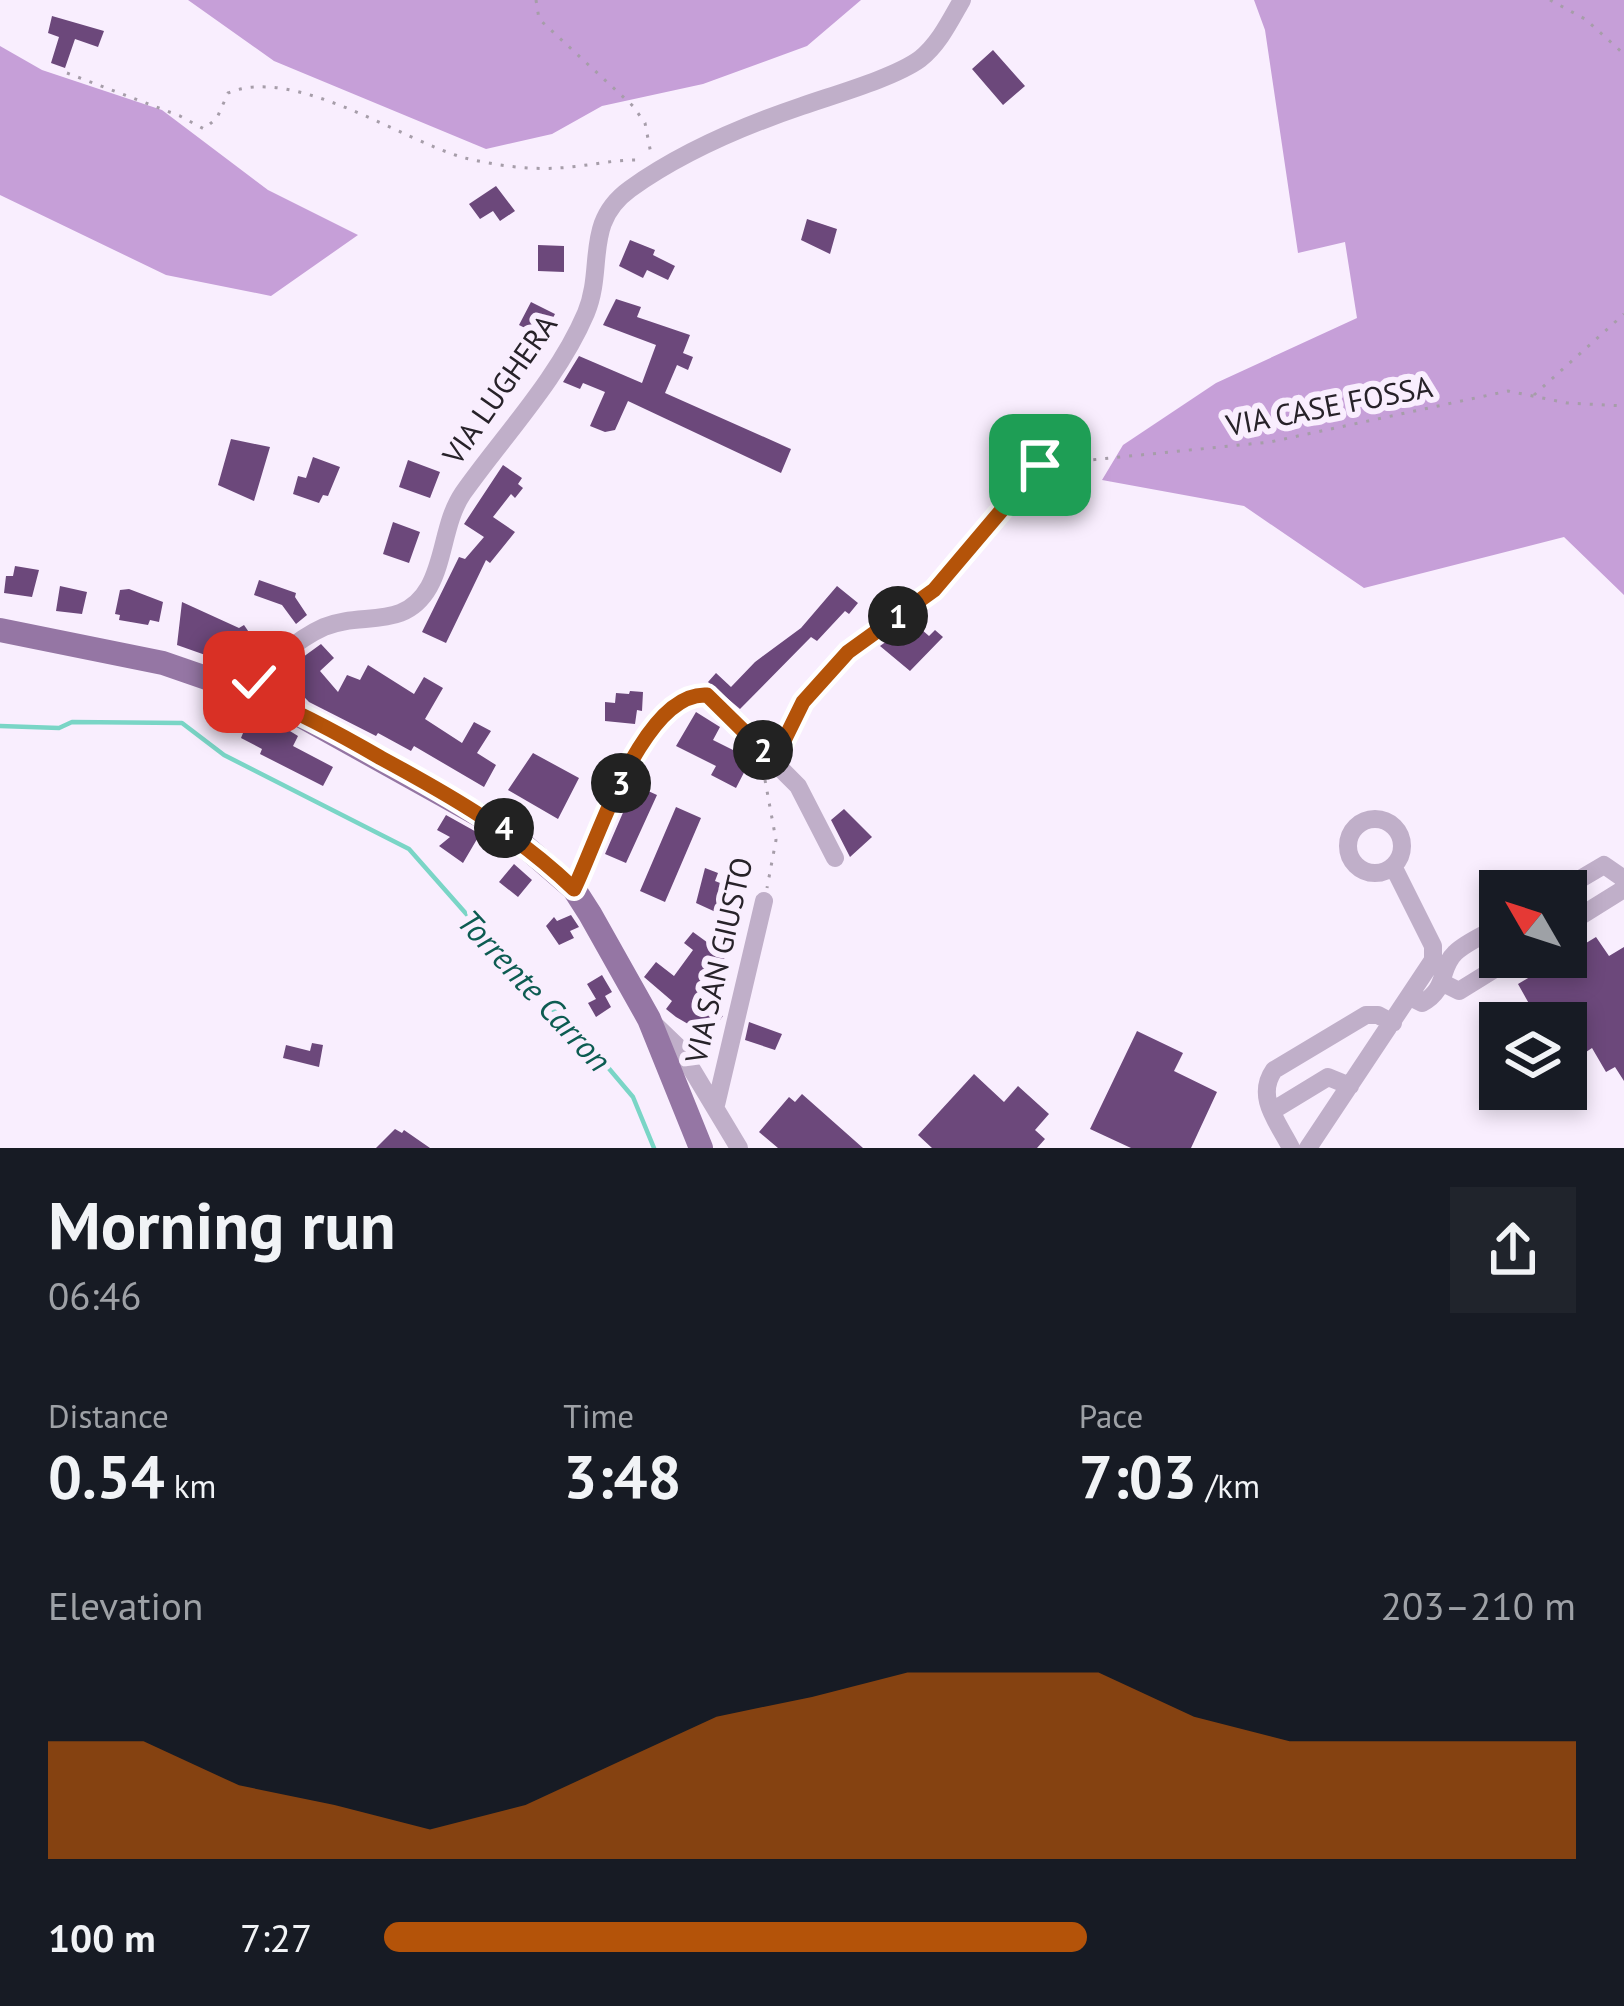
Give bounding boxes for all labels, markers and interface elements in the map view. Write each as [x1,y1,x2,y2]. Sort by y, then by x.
street label: VIA LUGHERA [432,306,565,472]
street label: VIA CASE FOSSA [1222,366,1436,444]
pin [989,414,1091,516]
icon: arrive [1007,432,1073,498]
pin: 1 [868,586,928,646]
text: 1 [889,594,907,637]
pin [203,631,305,733]
icon: check [221,649,287,715]
pin: 2 [733,720,793,780]
text: 2 [754,728,772,771]
pin: 3 [591,753,651,813]
text: 3 [612,761,630,804]
pin: 4 [474,798,534,858]
text: 4 [495,806,513,849]
street label: VIA SAN GIUSTO [675,853,761,1068]
north arrow [1479,870,1587,978]
map controls [1479,870,1587,1110]
water label: Torrente Carron [449,900,621,1080]
button: layers [1479,1002,1587,1110]
text: Morning run [48,1182,396,1267]
button: share [1450,1187,1576,1313]
text: 06:46 [48,1270,142,1321]
text: Distance [48,1394,169,1437]
text: Time [563,1394,634,1437]
text: Pace [1079,1394,1143,1437]
text: 0.54 [48,1437,165,1515]
text: 3:48 [563,1437,682,1515]
text: 7:03 [1079,1437,1197,1515]
text: km [165,1464,216,1507]
text: /km [1197,1464,1260,1507]
text: Elevation [48,1580,203,1631]
text: 203–210 m [1381,1580,1576,1631]
text: 100 m [48,1912,156,1963]
text: 7:27 [240,1912,312,1963]

